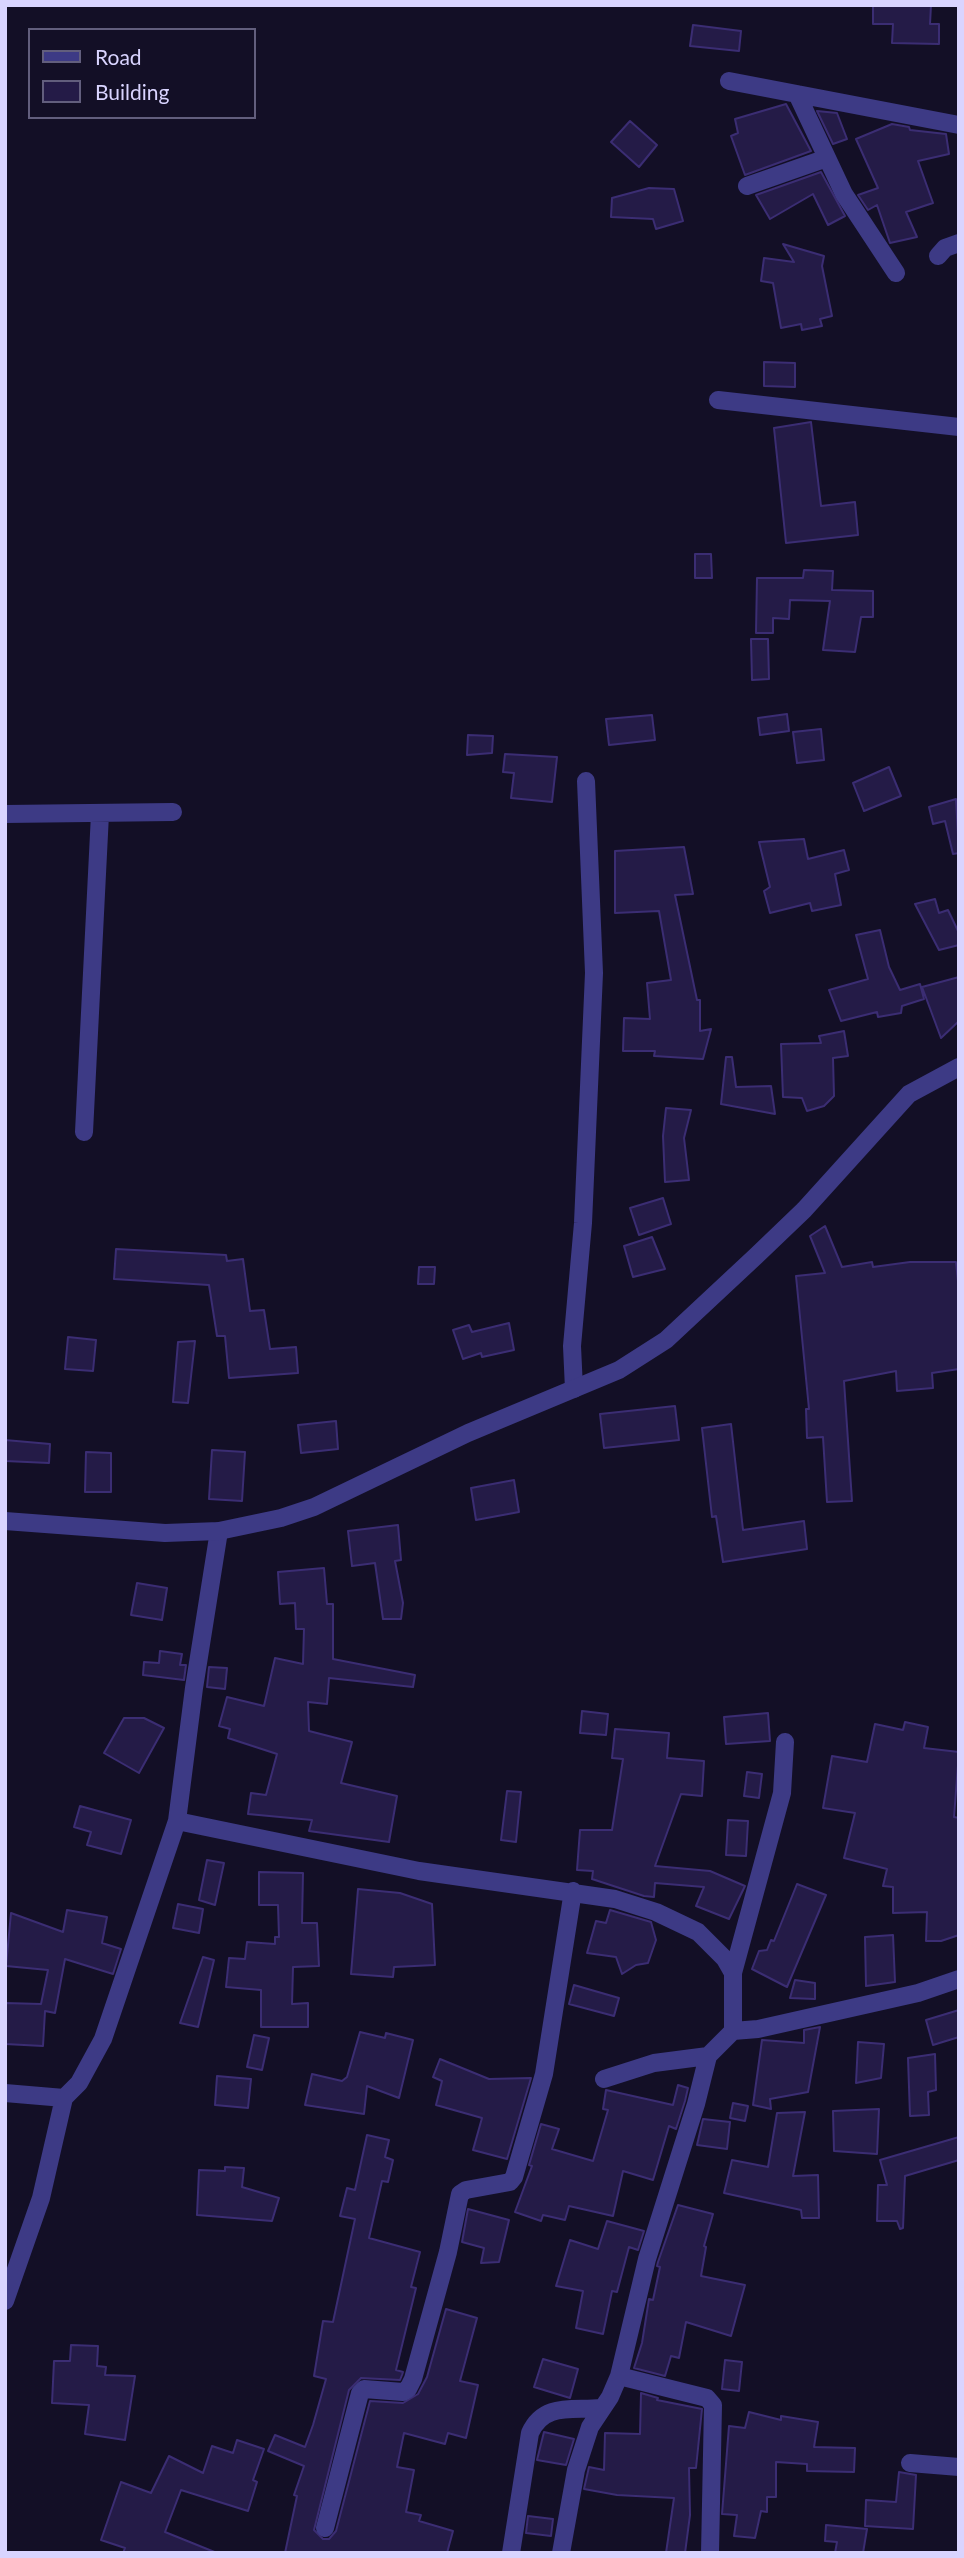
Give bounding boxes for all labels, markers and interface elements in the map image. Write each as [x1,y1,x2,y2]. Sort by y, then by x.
legend [28,28,256,119]
text: Road [95,44,142,69]
text: Building [95,79,170,104]

